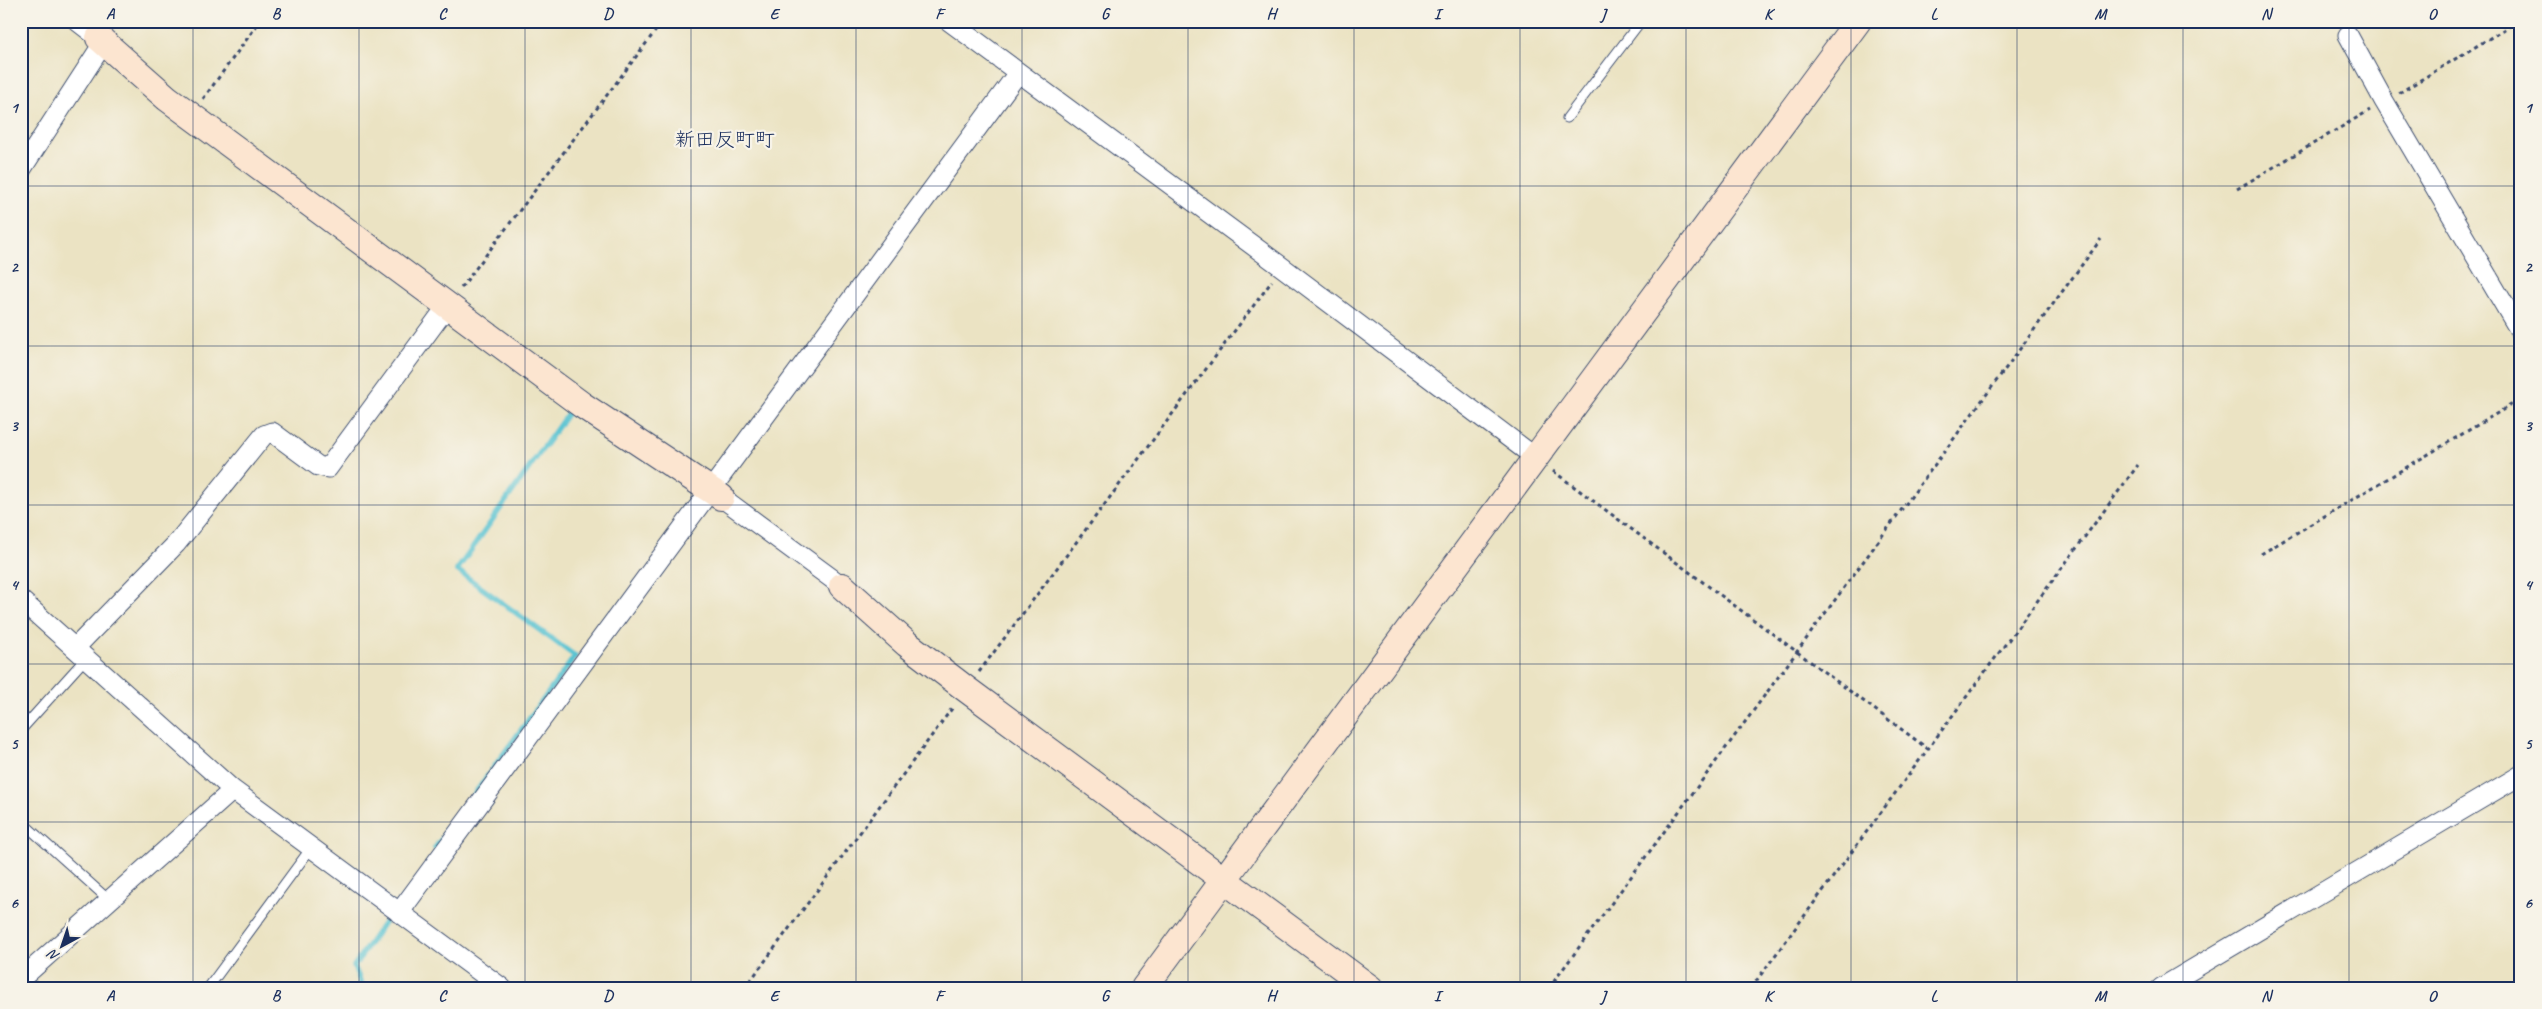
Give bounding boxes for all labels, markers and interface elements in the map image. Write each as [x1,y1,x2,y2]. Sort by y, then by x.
text: A [106,4,116,24]
text: B [272,4,282,24]
text: C [438,4,448,24]
text: D [603,4,614,24]
text: E [770,4,781,24]
text: F [935,4,946,24]
text: G [1101,4,1111,24]
text: H [1266,4,1278,24]
text: I [1434,4,1444,24]
text: J [1599,4,1608,24]
text: K [1764,4,1776,24]
text: L [1931,4,1939,24]
text: M [2094,4,2108,24]
text: N [2261,4,2274,24]
text: O [2428,4,2438,24]
text: 1 [10,98,19,118]
text: 1 [2524,98,2533,118]
district label: 新田反町町 [675,127,775,152]
text: 2 [10,257,19,277]
text: 2 [2524,257,2533,277]
text: 3 [10,416,19,436]
text: 3 [2524,416,2533,436]
text: 4 [10,575,19,595]
text: 4 [2524,575,2533,595]
text: 5 [11,734,20,754]
text: 5 [2525,734,2534,754]
text: 6 [10,893,19,913]
text: 6 [2524,893,2533,913]
north arrow [38,922,88,972]
text: N [43,945,63,965]
text: A [106,986,116,1006]
text: B [272,986,282,1006]
text: C [438,986,448,1006]
text: D [603,986,614,1006]
text: E [770,986,781,1006]
text: F [935,986,946,1006]
text: G [1101,986,1111,1006]
text: H [1266,986,1278,1006]
text: I [1434,986,1444,1006]
text: J [1599,986,1608,1006]
text: K [1764,986,1776,1006]
text: L [1931,986,1939,1006]
text: M [2094,986,2108,1006]
text: N [2261,986,2274,1006]
text: O [2428,986,2438,1006]

